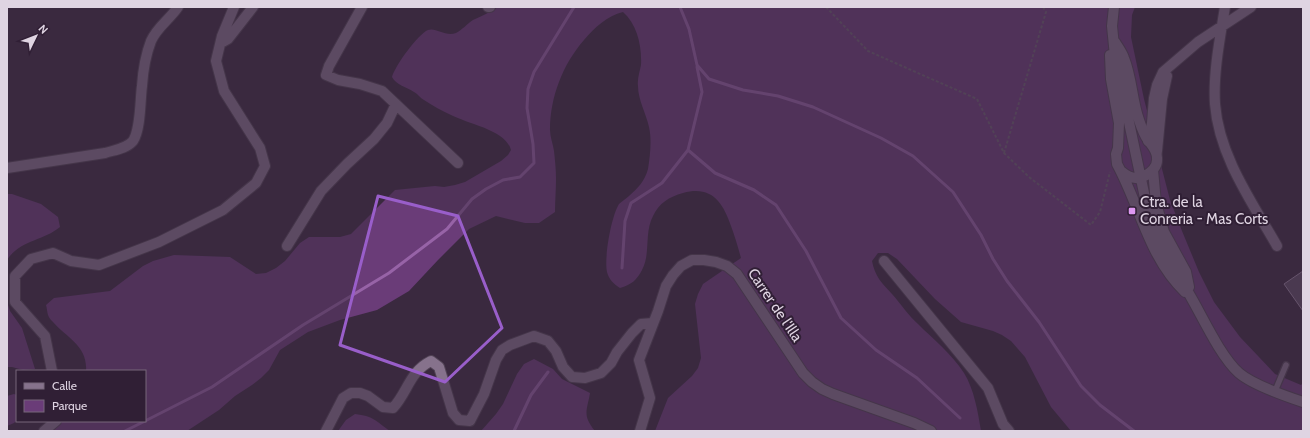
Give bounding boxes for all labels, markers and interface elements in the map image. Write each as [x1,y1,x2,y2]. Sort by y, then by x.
north arrow [16,16,56,56]
text: N [36,22,51,37]
place label: Ctra. de la Conreria - Mas Corts [1140,193,1268,228]
marker: Ctra. de la Conreria - Mas Corts [1127,206,1137,216]
street label: Carrer de l'Illa [744,265,807,346]
legend [16,370,146,422]
text: Calle [52,378,77,393]
text: Parque [52,398,87,413]

